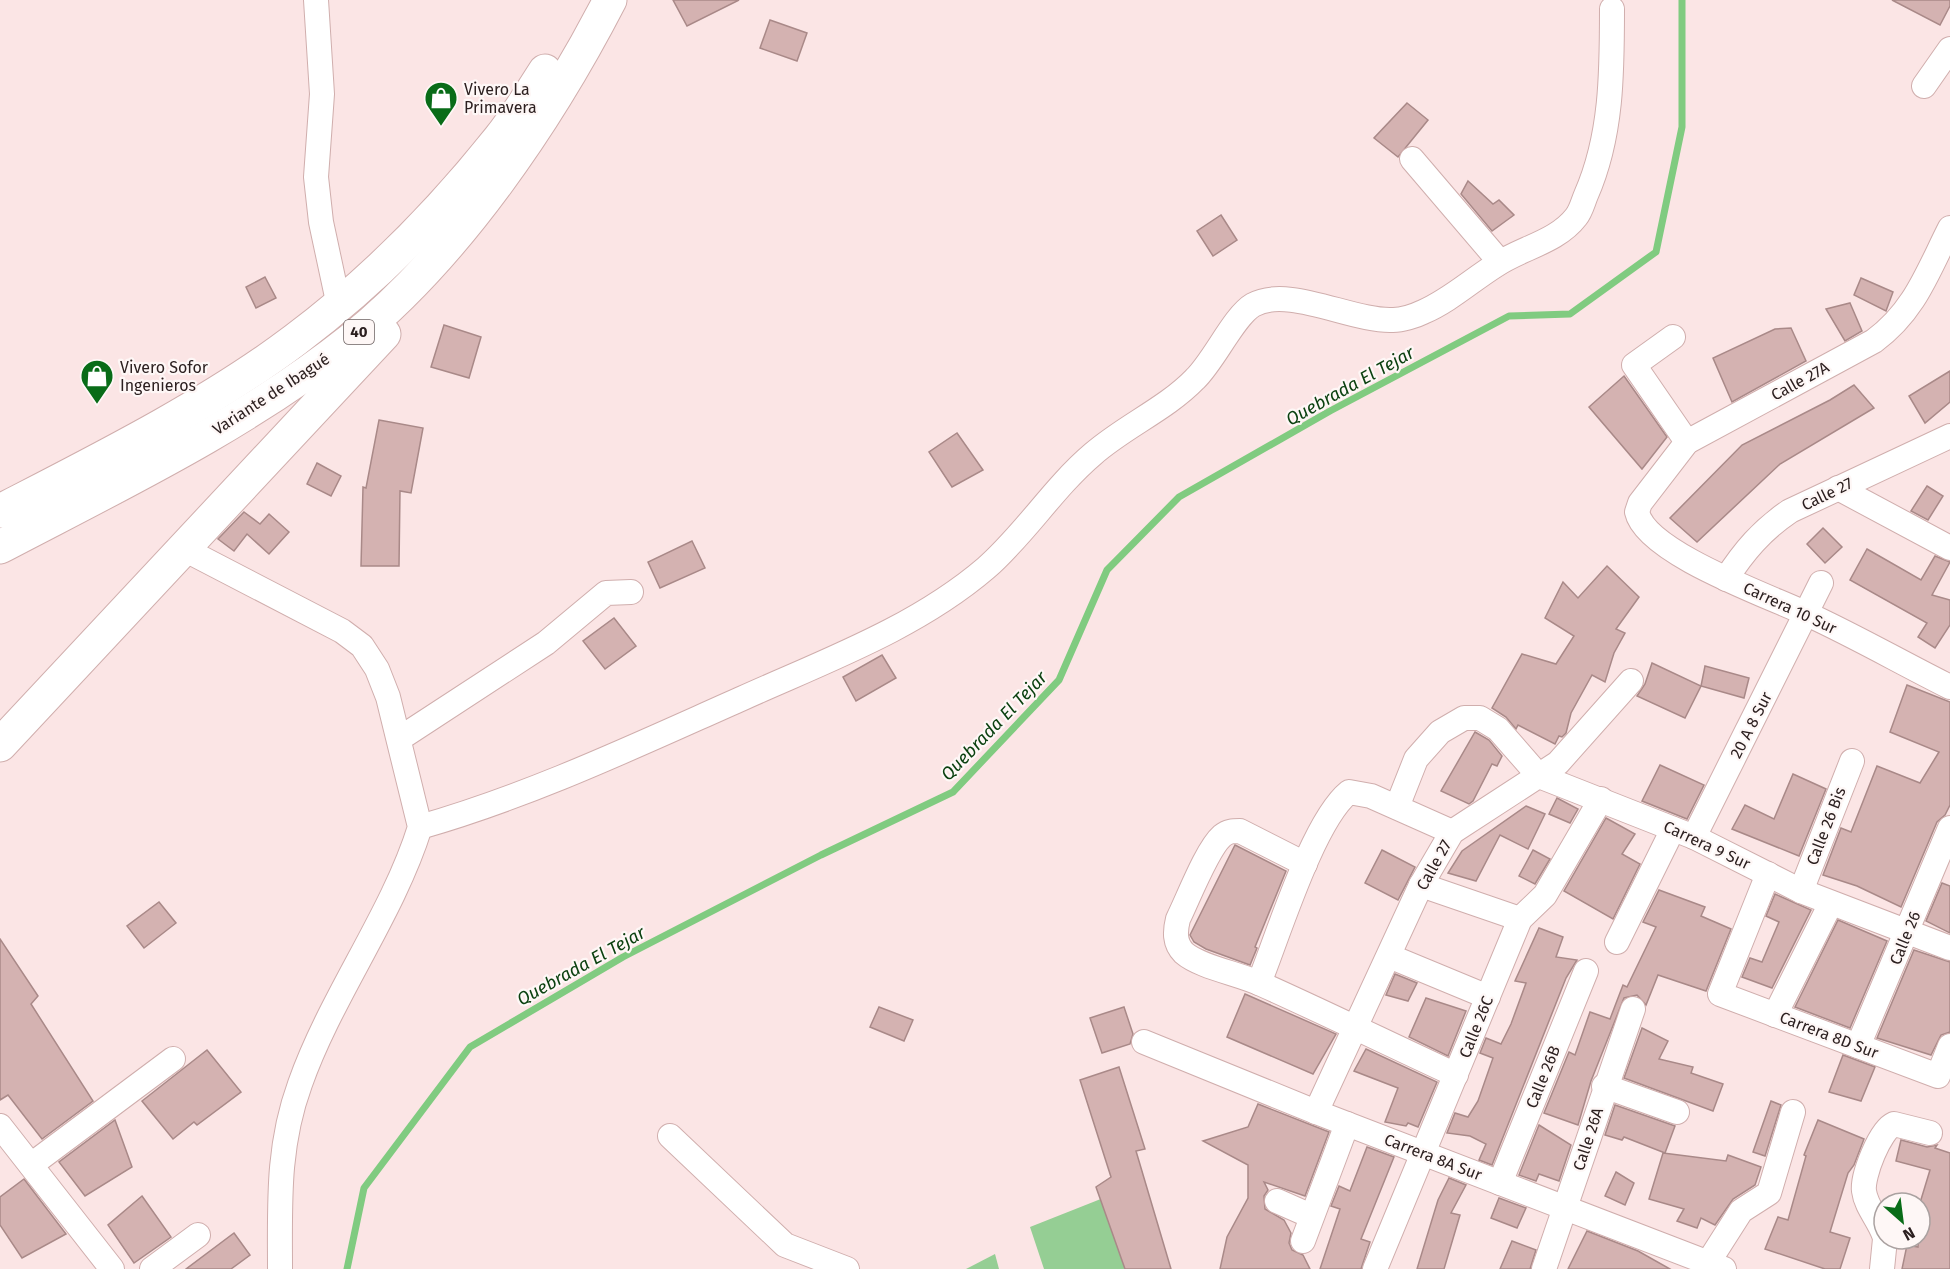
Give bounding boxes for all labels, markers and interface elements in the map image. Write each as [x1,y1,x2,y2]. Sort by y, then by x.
shop icon: Vivero La Primavera [423,80,459,127]
place label: Vivero La Primavera [464,80,537,117]
road number: 40 [344,320,374,344]
water label: Quebrada El Tejar [1282,341,1419,430]
street label: Variante de Ibagué [209,349,333,439]
street label: Calle 27A [1768,357,1833,405]
shop icon: Vivero Sofor Ingenieros [79,358,115,405]
place label: Vivero Sofor Ingenieros [120,358,209,395]
street label: Calle 27 [1798,474,1856,514]
street label: Carrera 10 Sur [1740,578,1841,638]
water label: Quebrada El Tejar [936,666,1052,785]
street label: 20 A 8 Sur [1726,688,1776,761]
street label: Calle 26 Bis [1802,784,1850,868]
street label: Carrera 9 Sur [1661,817,1754,874]
street label: Calle 27 [1412,837,1456,893]
street label: Calle 26 [1886,908,1924,968]
water label: Quebrada El Tejar [513,921,650,1010]
street label: Calle 26C [1455,993,1497,1061]
street label: Carrera 8D Sur [1777,1007,1882,1063]
street label: Calle 26B [1522,1043,1564,1111]
street label: Calle 26A [1569,1104,1607,1173]
street label: Carrera 8A Sur [1381,1130,1485,1185]
north arrow [1872,1191,1932,1251]
text: N [1900,1223,1918,1245]

